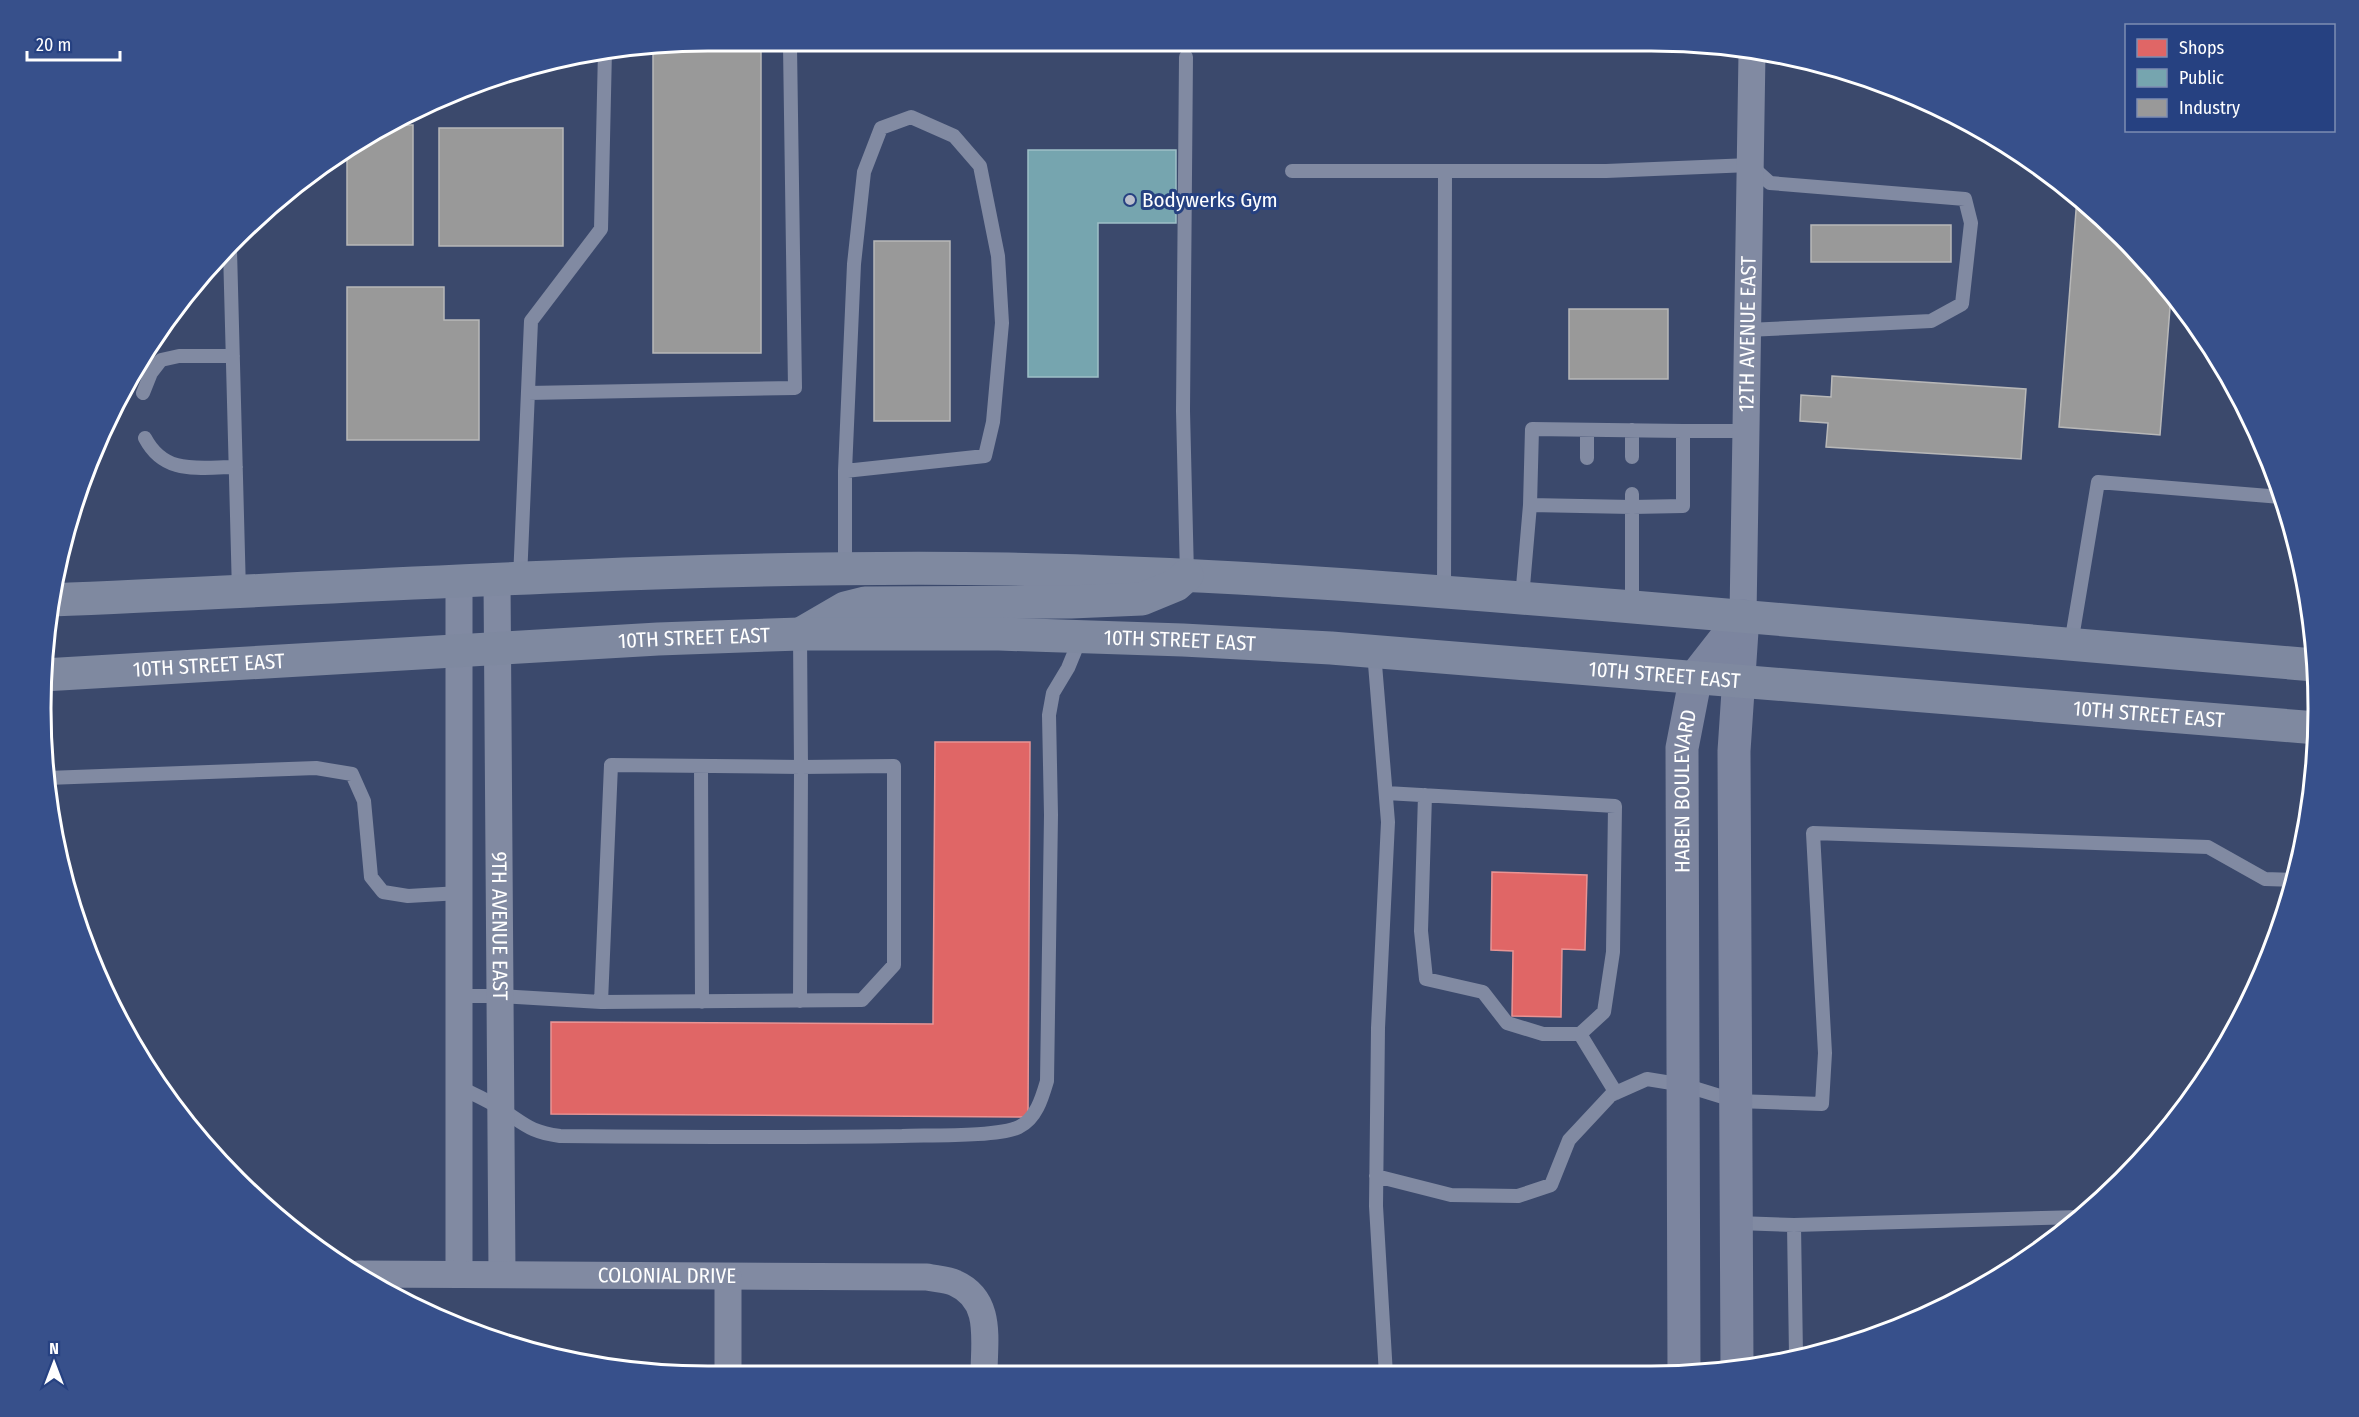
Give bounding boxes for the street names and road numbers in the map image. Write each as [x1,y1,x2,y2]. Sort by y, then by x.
street label: 12TH AVENUE EAST [1733,255,1762,412]
street label: 10TH STREET EAST [617,622,771,654]
street label: 10TH STREET EAST [1103,624,1257,657]
street label: 10TH STREET EAST [132,648,286,683]
street label: 10TH STREET EAST [1588,656,1742,694]
street label: 10TH STREET EAST [2072,695,2226,733]
street label: HABEN BOULEVARD [1669,707,1702,873]
street label: 9TH AVENUE EAST [486,851,513,1001]
street label: COLONIAL DRIVE [598,1262,736,1289]

